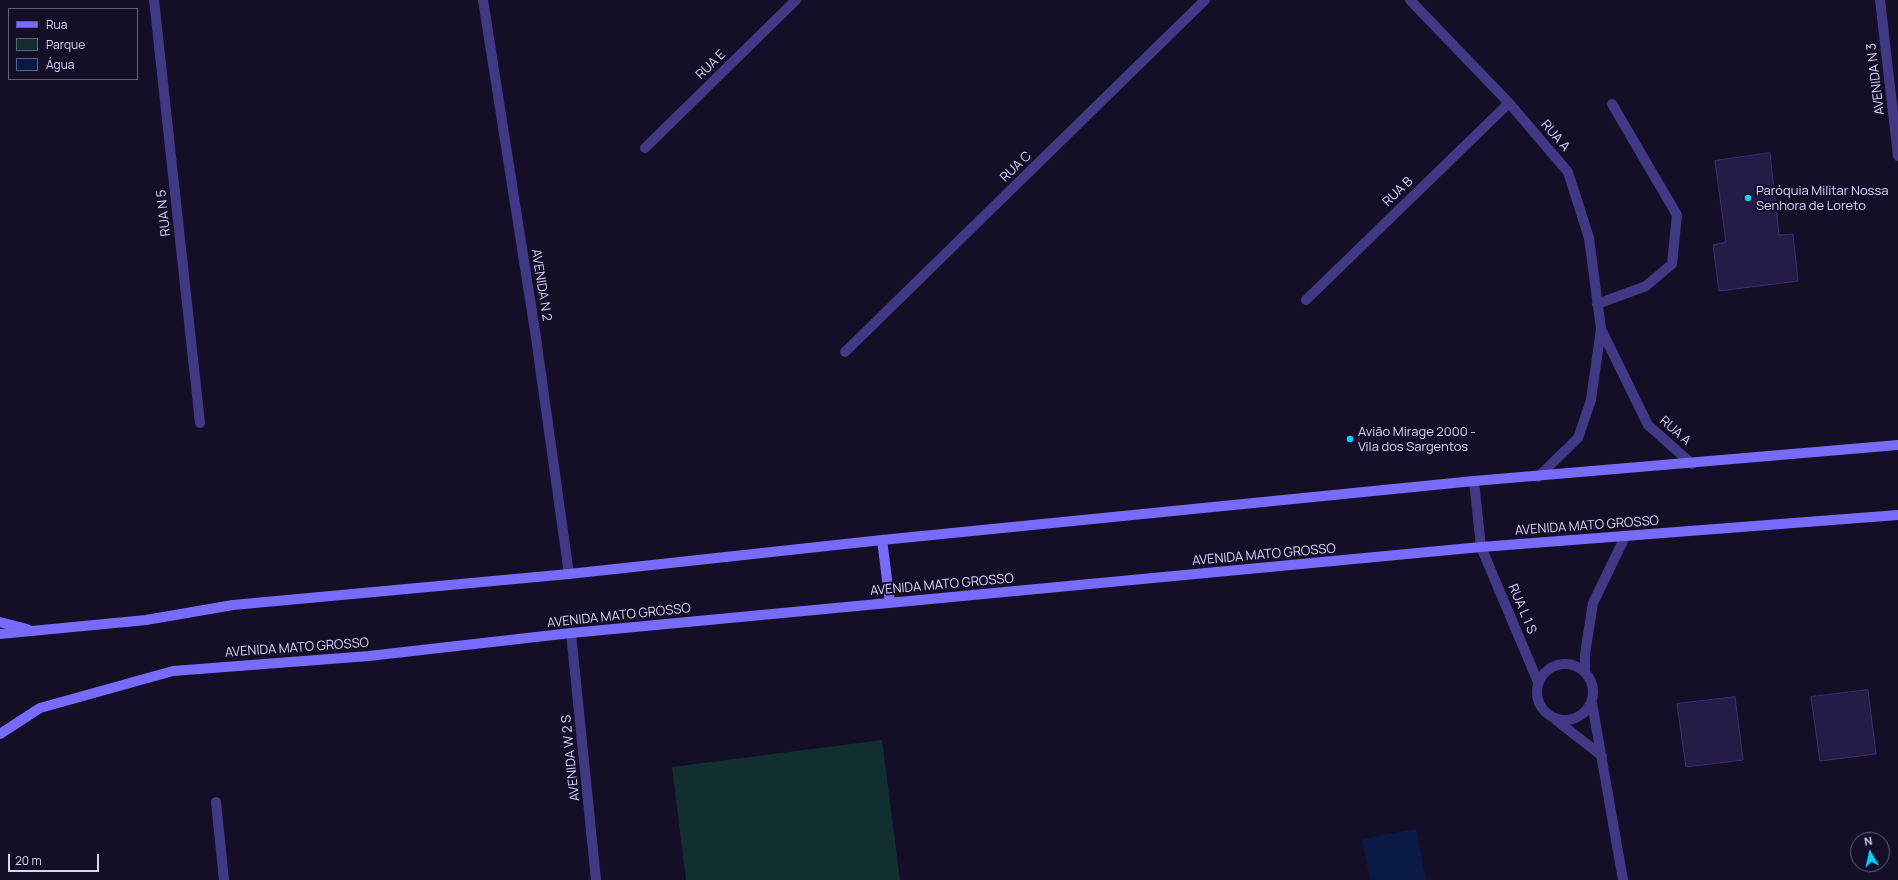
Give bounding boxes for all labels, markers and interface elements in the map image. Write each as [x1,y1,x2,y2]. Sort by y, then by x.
legend [8,8,138,80]
text: Rua [46,16,67,33]
text: Parque [46,36,85,53]
street label: AVENIDA N 3 [1864,42,1888,116]
street label: RUA E [693,47,729,83]
text: Água [46,56,75,73]
street label: RUA A [1537,117,1573,155]
street label: RUA C [997,149,1035,185]
street label: RUA B [1380,174,1416,210]
place label: Paróquia Militar Nossa Senhora de Loreto [1756,183,1888,214]
street label: RUA N 5 [154,189,174,237]
marker: Paróquia Militar Nossa Senhora de Loreto [1743,193,1753,203]
street label: AVENIDA N 2 [528,248,554,322]
street label: RUA A [1656,413,1694,449]
place label: Avião Mirage 2000 - Vila dos Sargentos [1358,424,1476,455]
marker: Avião Mirage 2000 - Vila dos Sargentos [1345,434,1355,444]
street label: AVENIDA MATO GROSSO [1514,513,1660,539]
street label: AVENIDA MATO GROSSO [1191,541,1337,569]
street label: AVENIDA MATO GROSSO [869,571,1015,599]
street label: RUA L 1 S [1505,582,1539,636]
street label: AVENIDA MATO GROSSO [546,601,692,631]
street label: AVENIDA MATO GROSSO [224,635,370,661]
street label: AVENIDA W 2 S [559,714,583,802]
north arrow [1850,832,1890,872]
text: N [1863,833,1873,849]
scale bar [10,846,101,872]
text: 20 m [15,852,42,869]

